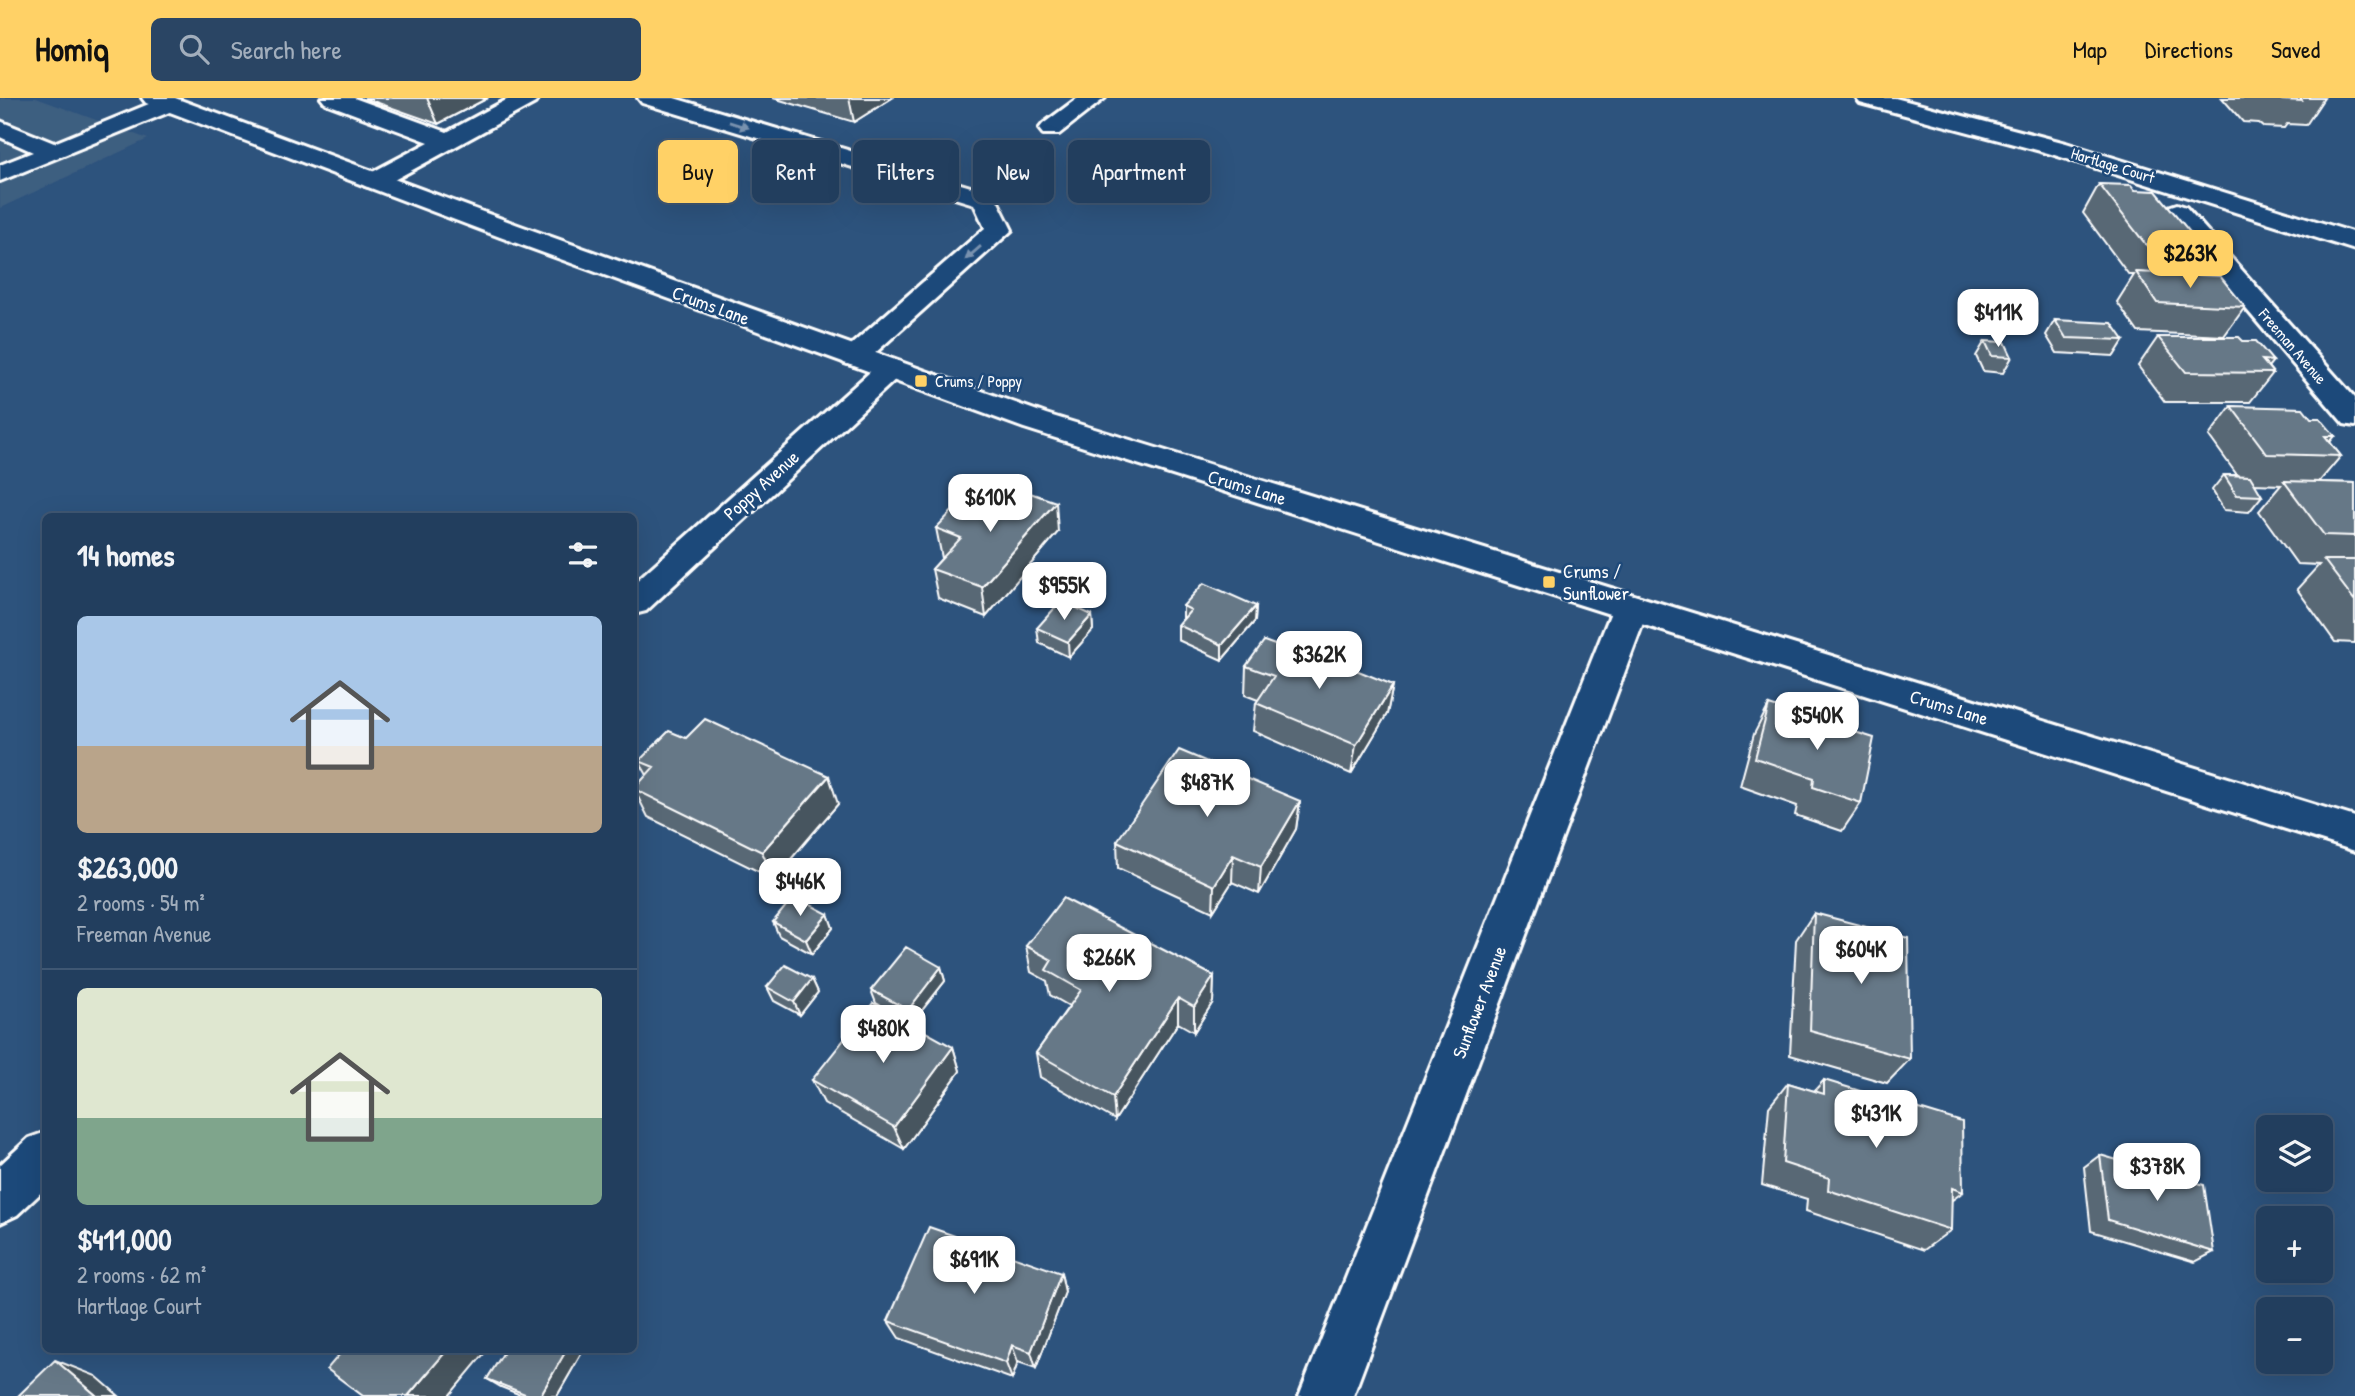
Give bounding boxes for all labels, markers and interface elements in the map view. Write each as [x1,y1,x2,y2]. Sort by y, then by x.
search box [151,18,641,81]
text: Homiq [35,27,109,71]
icon: search [175,30,213,68]
text: Search here [231,32,342,67]
text: Map [2073,33,2107,65]
text: Directions [2145,33,2233,65]
text: Saved [2271,33,2320,65]
one-way arrow [729,120,750,130]
chip: Buy [658,140,738,203]
chip: Rent [752,140,839,203]
chip: Filters [853,140,959,203]
chip: New [973,140,1054,203]
chip: Apartment [1068,140,1210,203]
street label: Hartlage Court [2068,142,2158,188]
pin: $263K [2141,230,2239,290]
text: $263K [2163,237,2217,268]
one-way arrow [964,245,981,260]
street label: Crums Lane [669,279,754,331]
pin: $411K [1949,289,2047,349]
text: $411K [1973,296,2023,327]
street label: Freeman Avenue [2253,303,2332,389]
place label: Crums / Poppy [935,370,1022,392]
marker: Crums / Poppy [913,373,929,389]
street label: Poppy Avenue [718,444,805,526]
street label: Crums Lane [1205,463,1290,511]
pin: $610K [941,474,1039,534]
text: $610K [964,481,1016,512]
text: 14 homes [77,535,175,575]
icon: filters [564,536,602,574]
place label: Crums / Sunflower [1563,558,1630,606]
pin: $955K [1015,562,1113,622]
text: $955K [1038,569,1090,600]
marker: Crums / Sunflower [1541,574,1557,590]
pin: $362K [1270,632,1368,691]
text: $362K [1292,638,1346,669]
icon: home [277,662,403,788]
street label: Crums Lane [1907,683,1992,731]
pin: $540K [1768,692,1866,752]
text: $540K [1791,699,1843,730]
pin: $487K [1158,760,1256,819]
text: $487K [1180,766,1234,797]
text: $263,000 [77,847,178,887]
pin: $446K [751,858,849,918]
text: $446K [775,865,825,896]
text: 2 rooms · 54 m² [77,887,205,918]
text: Freeman Avenue [77,918,211,949]
pin: $604K [1812,926,1910,986]
text: $604K [1835,933,1887,964]
pin: $266K [1060,934,1158,994]
text: $266K [1083,941,1135,972]
street label: Sunflower Avenue [1446,942,1513,1062]
pin: $480K [834,1006,932,1065]
text: $480K [857,1012,909,1043]
icon: home [277,1034,403,1160]
pin: $431K [1827,1090,1925,1150]
text: $431K [1851,1097,1901,1128]
map controls [2256,1115,2333,1374]
button: layers [2256,1115,2333,1192]
pin: $378K [2108,1144,2206,1203]
text: $378K [2129,1150,2185,1181]
button: + [2256,1206,2333,1283]
text: $411,000 [77,1219,172,1259]
pin: $691K [925,1236,1023,1296]
text: $691K [949,1243,999,1274]
text: 2 rooms · 62 m² [77,1259,206,1290]
text: Hartlage Court [77,1290,201,1321]
button: − [2256,1297,2333,1374]

